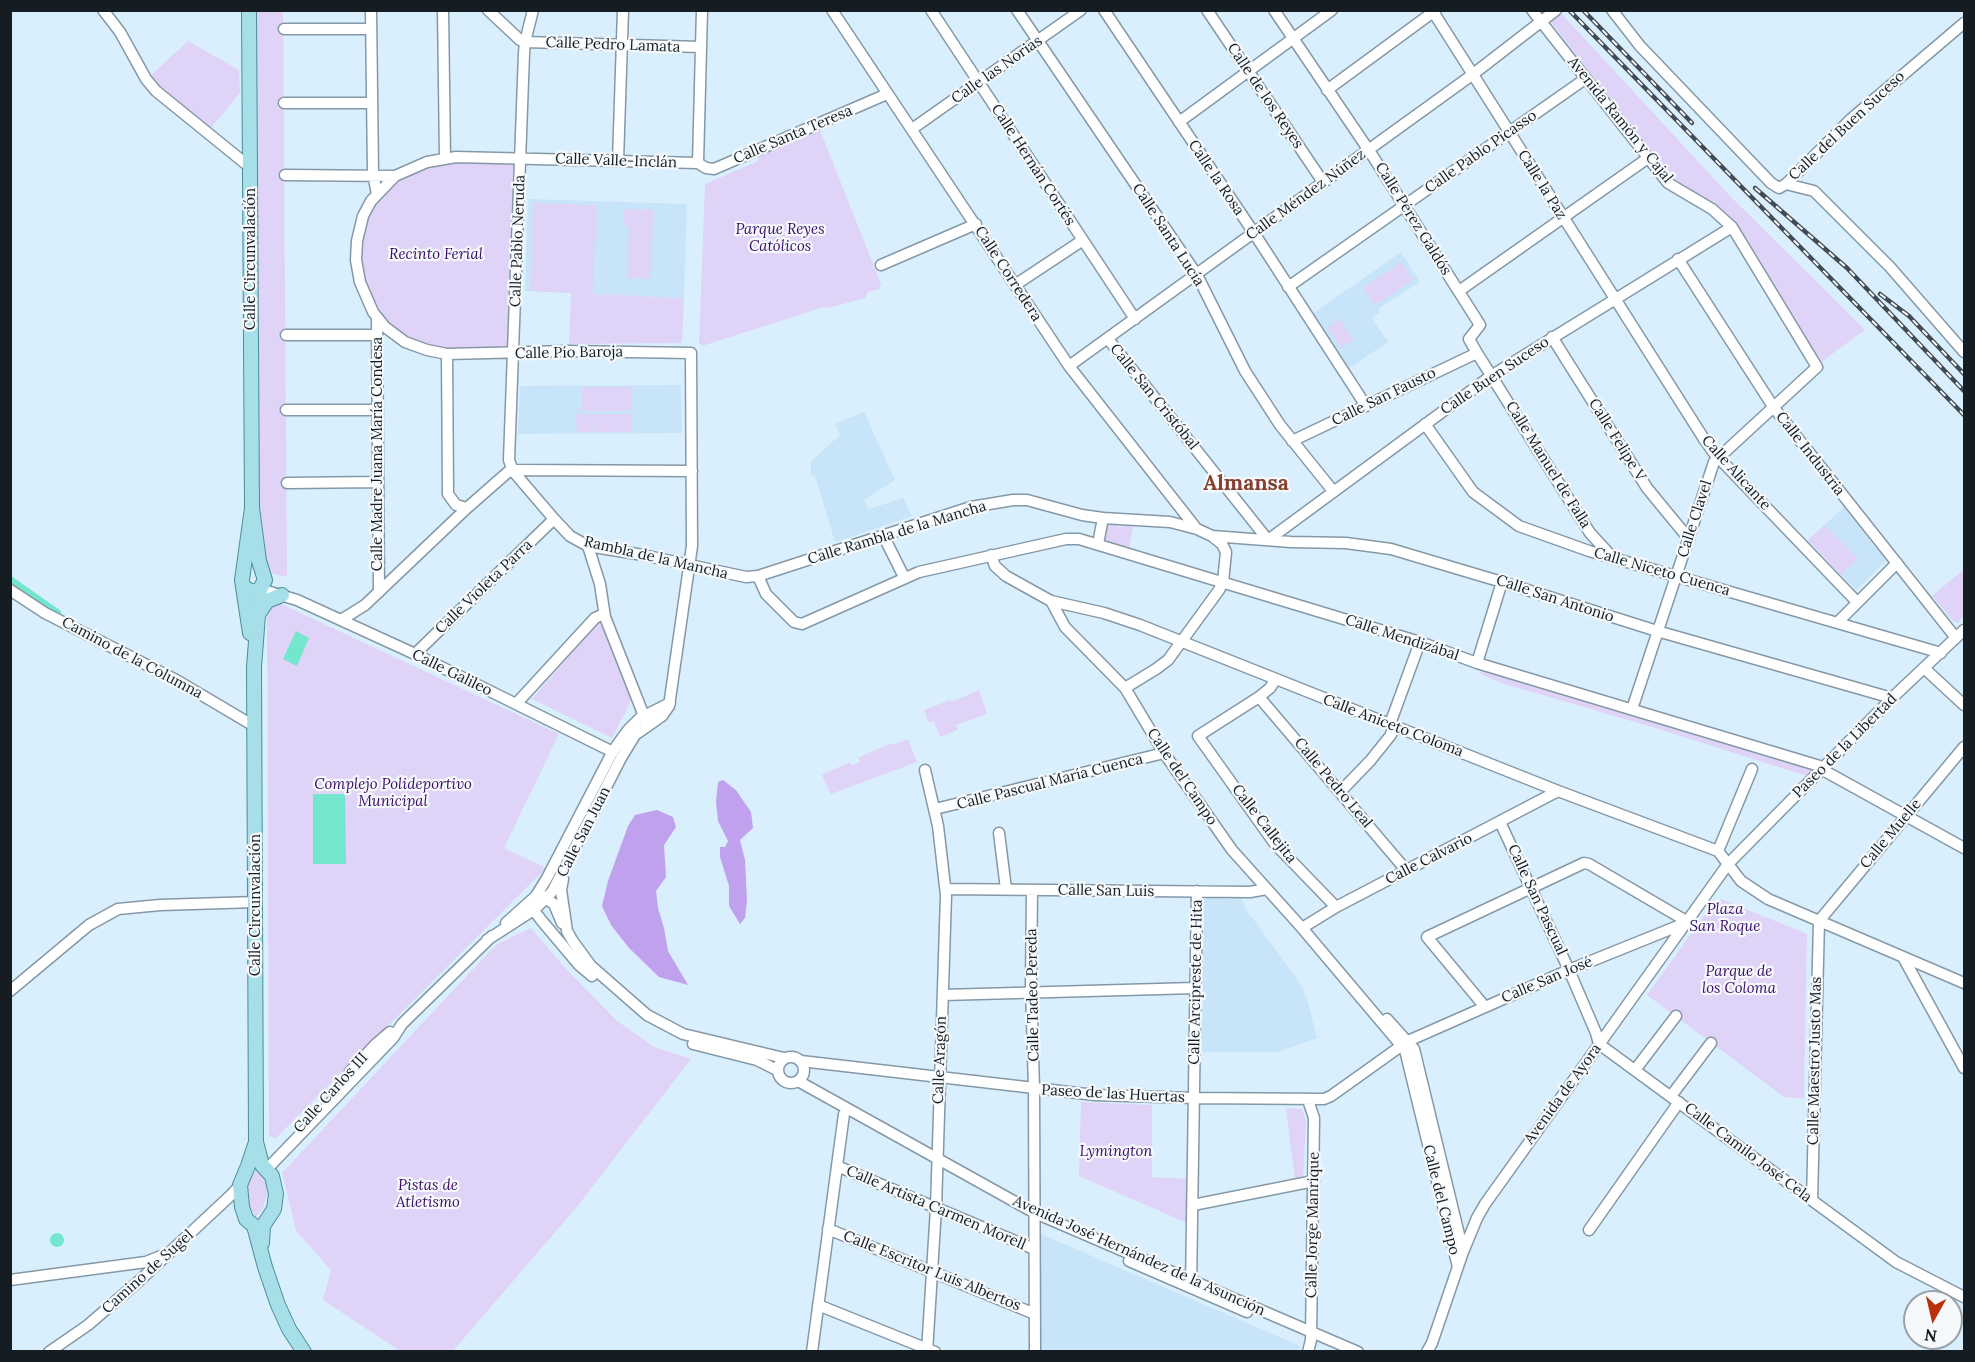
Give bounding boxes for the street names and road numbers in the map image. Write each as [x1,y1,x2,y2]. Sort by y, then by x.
street label: Calle las Norias [948,32,1046,108]
street label: Calle Pedro Lamata [545,34,681,56]
street label: Calle de los Reyes [1223,40,1307,152]
street label: Avenida Ramón y Cajal [1564,53,1676,187]
street label: Calle del Buen Suceso [1785,68,1909,184]
street label: Calle Hernán Cortés [987,101,1079,229]
street label: Calle Santa Teresa [731,102,855,168]
street label: Calle Pablo Picasso [1422,107,1540,197]
street label: Calle la Rosa [1184,137,1248,219]
street label: Calle Méndez Núñez [1243,146,1369,244]
street label: Calle la Paz [1514,147,1570,223]
street label: Calle Valle-Inclán [555,150,677,172]
street label: Calle Pérez Galdós [1371,159,1455,279]
street label: Calle Pablo Neruda [507,175,529,307]
street label: Calle Santa Lucía [1128,180,1208,290]
street label: Calle Circunvalación [242,188,260,330]
street label: Calle Corredera [971,223,1045,325]
street label: Calle Buen Suceso [1437,333,1553,419]
street label: Calle Madre Juana María Condesa [369,337,387,571]
street label: Calle San Cristóbal [1106,340,1202,454]
street label: Calle Pío Baroja [515,343,623,363]
street label: Calle San Fausto [1329,364,1439,430]
street label: Calle Felipe V [1585,395,1649,485]
street label: Calle Manuel de Falla [1502,398,1594,532]
street label: Calle Industria [1772,408,1848,500]
street label: Calle Alicante [1698,432,1774,514]
street label: Calle Clavel [1674,478,1716,560]
street label: Calle Rambla de la Mancha [806,497,988,569]
street label: Rambla de la Mancha [582,533,730,583]
street label: Calle Violeta Parra [432,536,536,638]
street label: Calle Niceto Cuenca [1592,544,1732,600]
street label: Calle San Antonio [1494,571,1616,627]
street label: Calle Mendizábal [1343,611,1461,665]
street label: Camino de la Columna [58,613,206,703]
street label: Calle Galileo [409,646,495,700]
street label: Paseo de la Libertad [1789,690,1901,802]
street label: Calle Aniceto Coloma [1320,691,1466,761]
street label: Calle del Campo [1143,725,1221,829]
street label: Calle Pedro Leal [1290,734,1376,832]
street label: Calle Pascual María Cuenca [955,750,1145,814]
street label: Calle Callejita [1228,781,1300,867]
street label: Calle San Juan [553,784,615,880]
street label: Calle Muelle [1857,795,1925,873]
street label: Calle Calvario [1382,829,1476,889]
street label: Calle Circunvalación [247,834,265,976]
street label: Calle San Pascual [1503,842,1571,958]
street label: Calle San Luis [1058,881,1154,901]
street label: Calle Arcipreste de Hita [1186,899,1206,1065]
street label: Calle Tadeo Pereda [1023,928,1043,1062]
street label: Calle San José [1499,953,1595,1007]
street label: Calle Maestro Justo Mas [1805,977,1825,1145]
street label: Calle Aragón [929,1016,951,1104]
street label: Avenida de Ayora [1521,1040,1605,1148]
street label: Calle Carlos III [290,1049,372,1137]
street label: Paseo de las Huertas [1041,1081,1185,1107]
street label: Calle Camilo José Cela [1681,1099,1815,1207]
street label: Calle del Campo [1419,1143,1463,1257]
street label: Calle Jorge Manrique [1303,1152,1323,1298]
street label: Calle Artista Carmen Morell [844,1162,1028,1254]
street label: Avenida José Hernández de la Asunción [1010,1192,1268,1320]
street label: Camino de Sugel [99,1226,197,1318]
street label: Calle Escritor Luis Albertos [841,1227,1023,1315]

